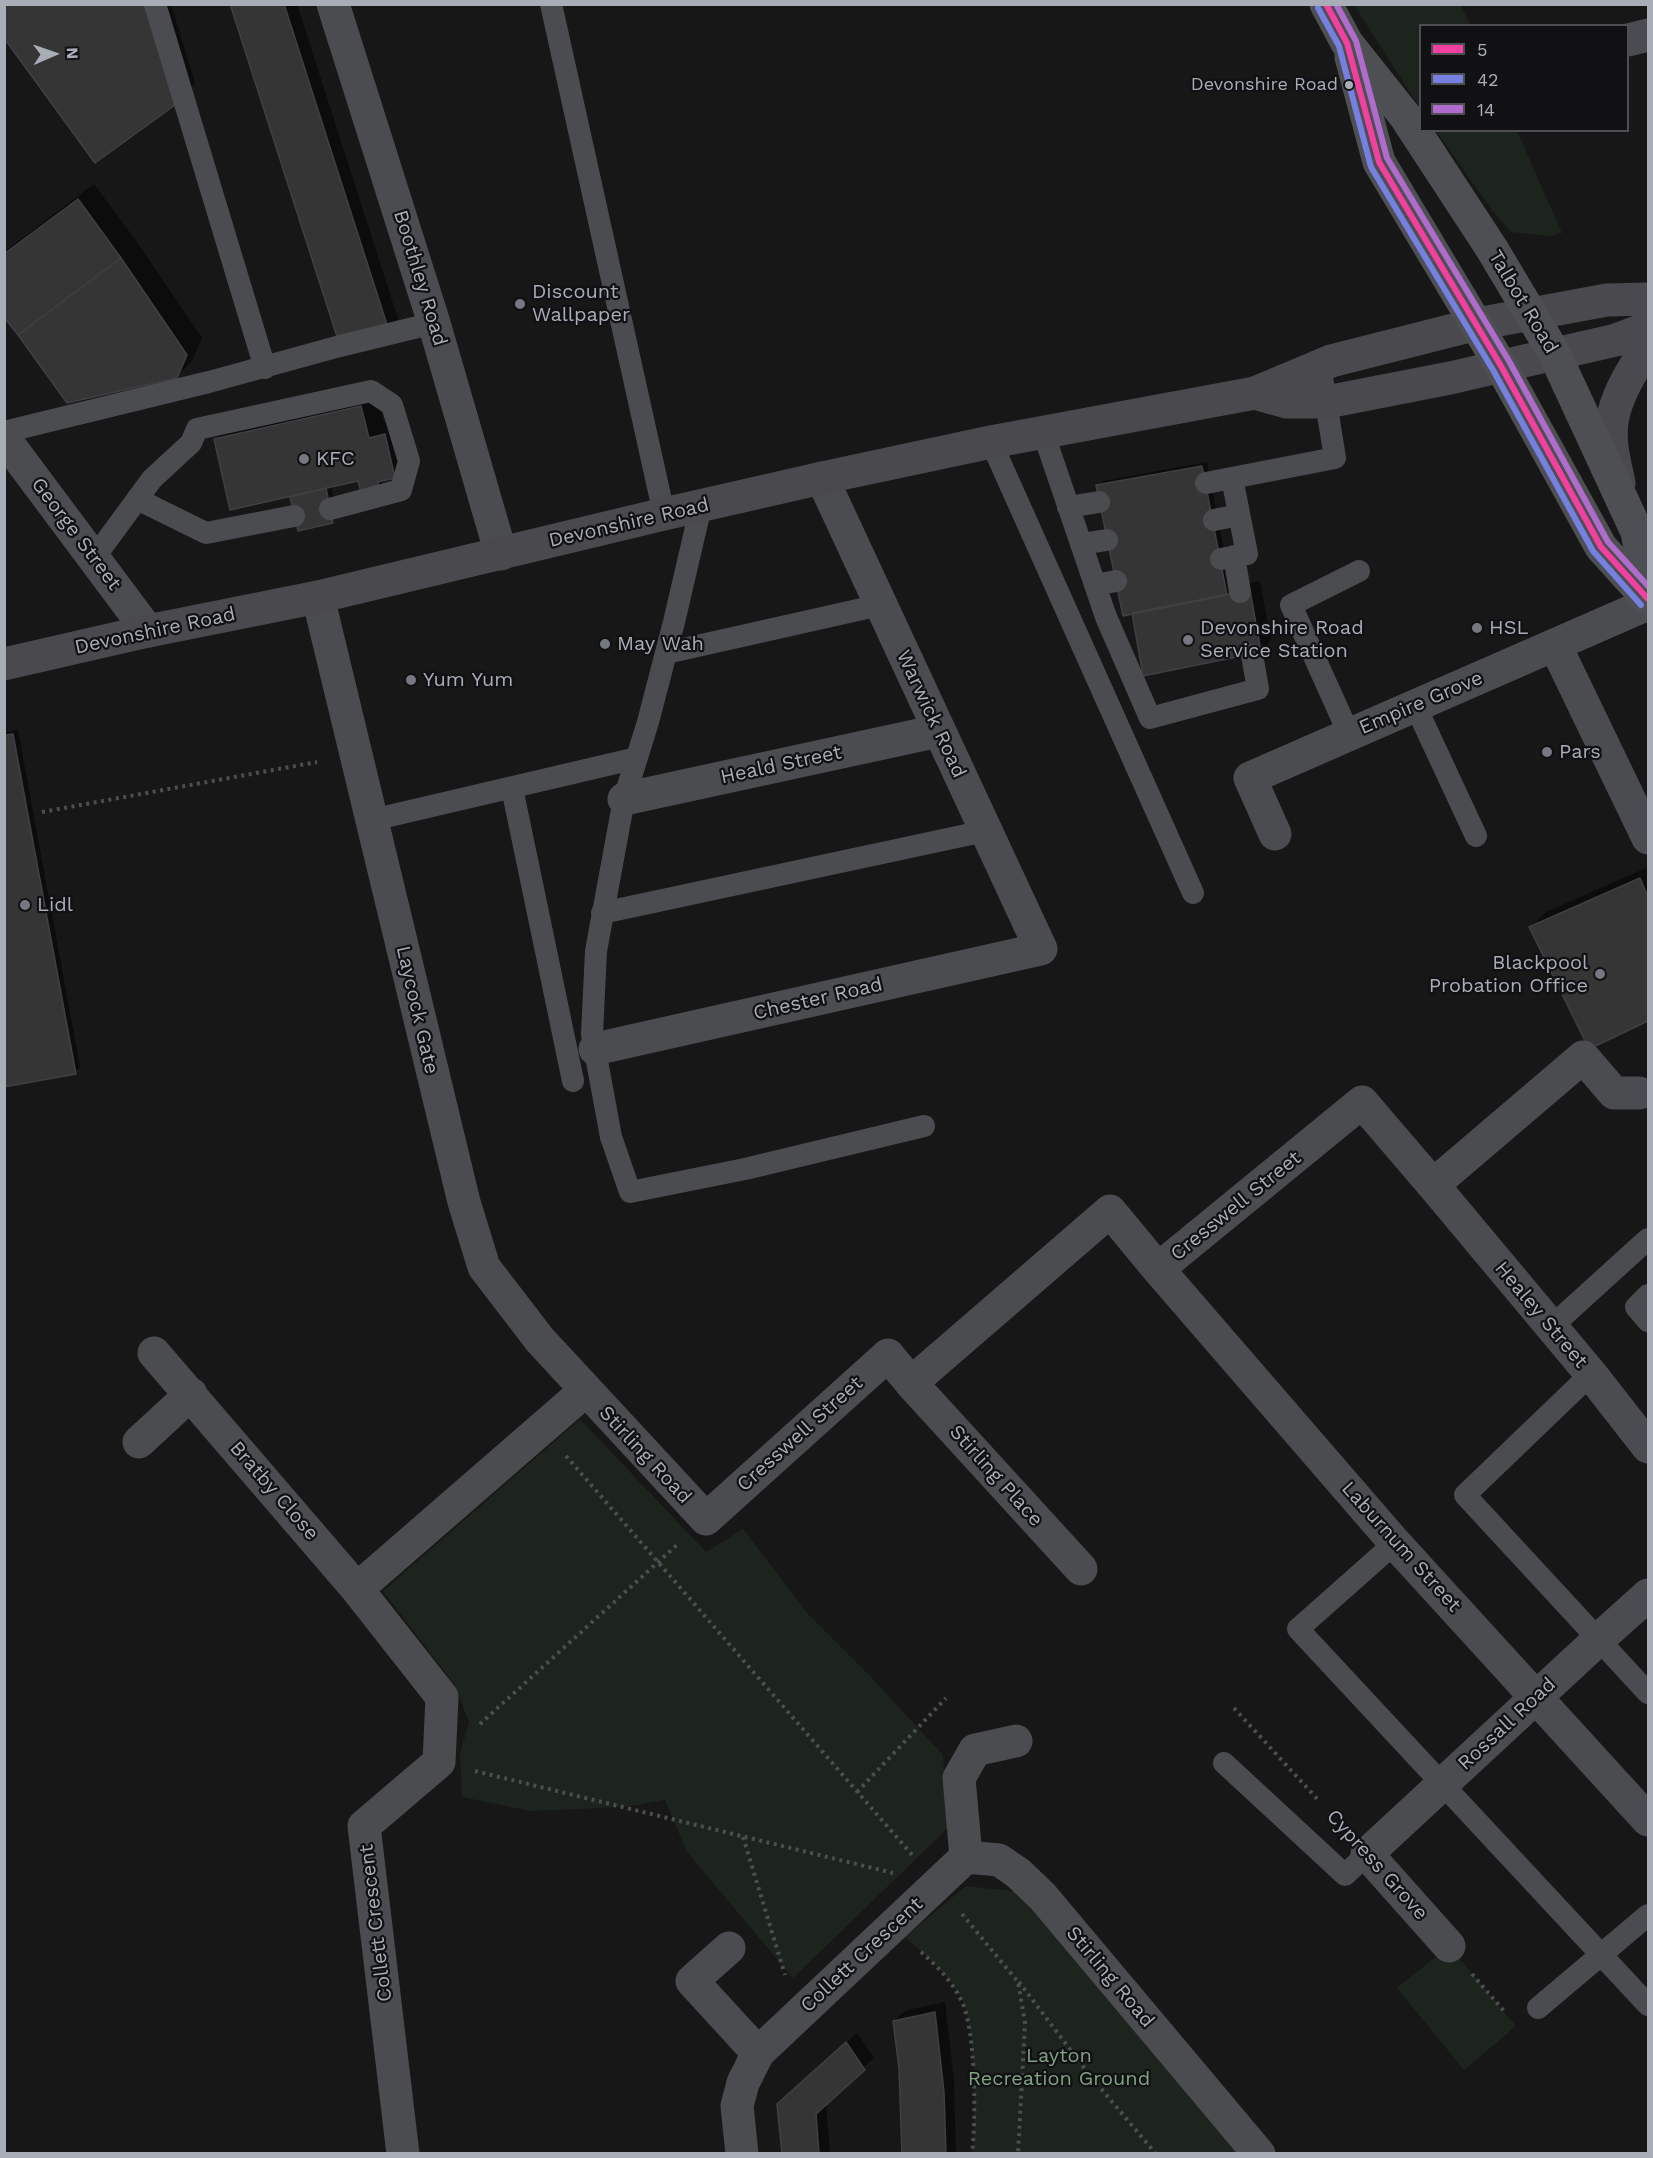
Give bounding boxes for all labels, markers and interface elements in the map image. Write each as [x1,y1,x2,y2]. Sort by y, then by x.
north arrow [24,24,84,84]
legend [1419,24,1629,132]
text: 5 [1477,39,1487,60]
text: N [63,47,82,60]
text: 42 [1477,69,1499,90]
place label: Devonshire Road [1191,74,1338,96]
marker: Devonshire Road [1343,79,1355,91]
text: 14 [1477,99,1495,120]
street label: Boothley Road [388,207,452,349]
street label: Talbot Road [1483,246,1563,358]
place label: Discount Wallpaper [532,280,630,327]
marker: Discount Wallpaper [513,297,527,311]
place label: KFC [316,447,355,471]
marker: KFC [297,452,311,466]
street label: George Street [26,473,126,595]
street label: Devonshire Road [547,493,711,553]
street label: Devonshire Road [72,602,238,660]
place label: Devonshire Road Service Station [1200,616,1364,663]
place label: HSL [1489,616,1528,640]
marker: HSL [1470,621,1484,635]
place label: May Wah [617,632,704,656]
marker: Devonshire Road Service Station [1181,633,1195,647]
marker: May Wah [598,637,612,651]
street label: Warwick Road [891,646,971,782]
street label: Empire Grove [1355,666,1487,740]
place label: Yum Yum [423,668,513,692]
marker: Yum Yum [404,673,418,687]
street label: Heald Street [718,740,844,790]
place label: Pars [1559,740,1601,764]
marker: Pars [1540,745,1554,759]
place label: Lidl [37,893,73,917]
marker: Lidl [18,898,32,912]
street label: Laycock Gate [391,944,443,1076]
place label: Blackpool Probation Office [1429,951,1588,998]
marker: Blackpool Probation Office [1593,967,1607,981]
street label: Chester Road [751,972,885,1026]
street label: Cresswell Street [1166,1146,1306,1266]
street label: Healey Street [1489,1257,1593,1373]
street label: Cresswell Street [732,1371,868,1497]
street label: Stirling Road [594,1401,696,1509]
street label: Stirling Place [944,1420,1048,1532]
street label: Bratby Close [224,1437,324,1545]
street label: Laburnum Street [1336,1477,1466,1617]
street label: Rossall Road [1453,1673,1561,1775]
street label: Cypress Grove [1321,1805,1433,1925]
street label: Collett Crescent [354,1843,398,2003]
street label: Collett Crescent [796,1892,928,2018]
street label: Stirling Road [1061,1921,1159,2033]
park label: Layton Recreation Ground [968,2044,1150,2091]

